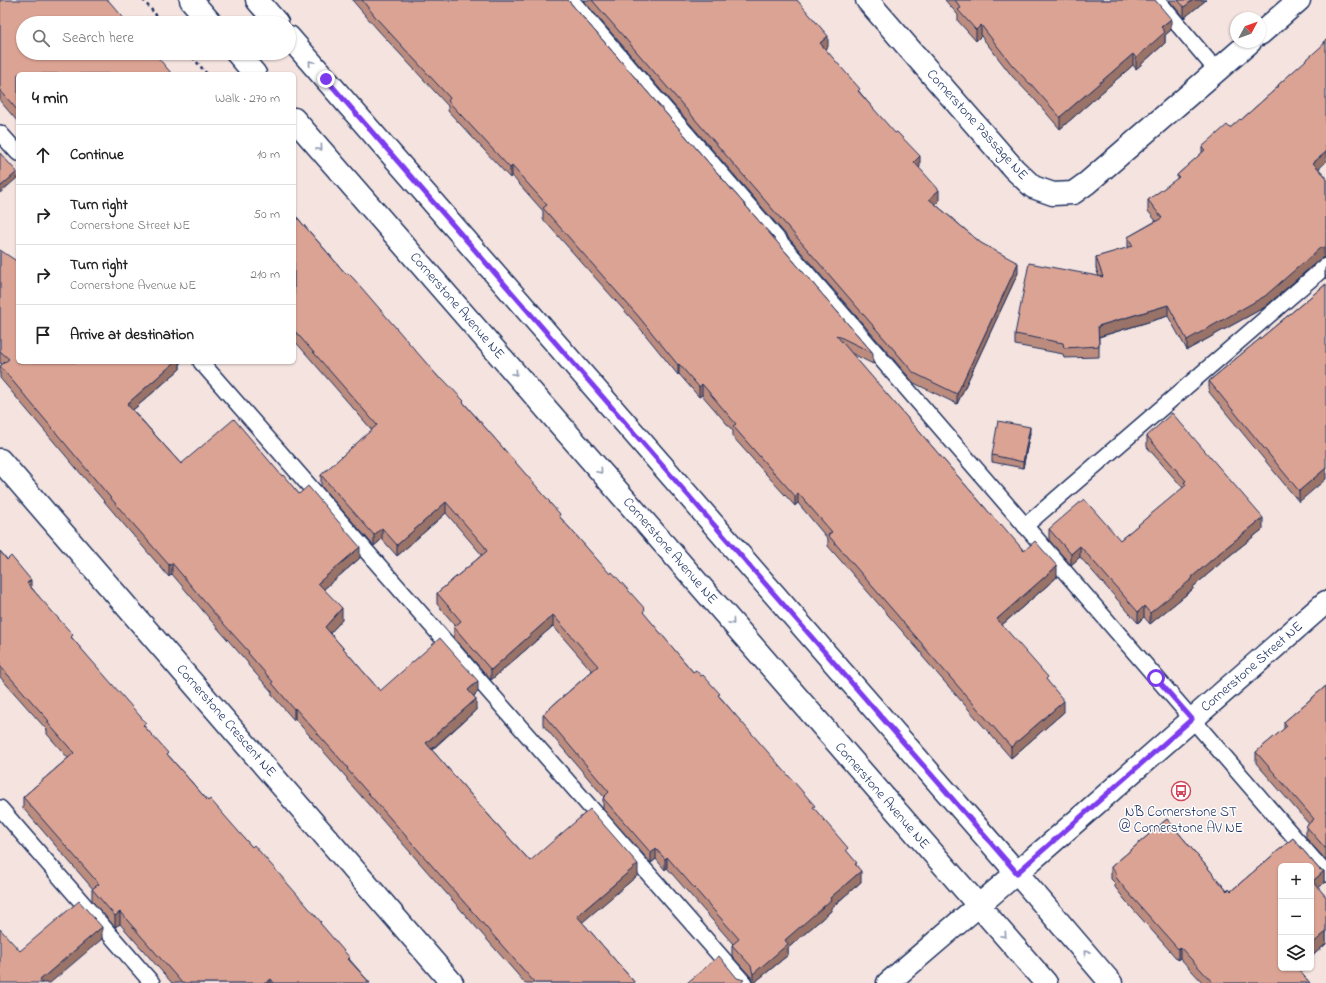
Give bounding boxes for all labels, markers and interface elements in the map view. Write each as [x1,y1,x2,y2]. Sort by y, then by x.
north arrow [1230,12,1266,48]
search box [16,16,296,60]
icon: search [30,27,52,49]
text: Search here [62,27,134,49]
one-way arrow [309,60,316,67]
street label: Cornerstone Passage NE [921,65,1033,186]
route end [317,70,335,88]
text: 4 min [32,86,68,111]
text: Walk · 270 m [215,89,280,108]
one-way arrow [315,143,322,151]
icon: ahead [32,144,54,166]
text: Continue [70,144,124,166]
text: 10 m [257,145,280,164]
text: Turn right [70,194,128,216]
icon: right [32,204,54,226]
text: 50 m [254,205,280,224]
text: Cornerstone Street NE [70,216,190,235]
street label: Cornerstone Avenue NE [404,248,510,364]
text: Turn right [70,254,128,276]
icon: right [32,264,54,286]
text: 210 m [250,265,280,284]
text: Cornerstone Avenue NE [70,276,196,295]
icon: arrive [32,324,54,346]
text: Arrive at destination [70,324,194,346]
one-way arrow [510,368,518,376]
one-way arrow [596,466,603,474]
street label: Cornerstone Avenue NE [617,493,723,609]
one-way arrow [727,617,734,625]
street label: Cornerstone Street NE [1196,617,1308,717]
street label: Cornerstone Crescent NE [171,660,281,782]
route start [1147,669,1165,687]
street label: Cornerstone Avenue NE [829,738,935,854]
bus stop icon: NB Cornerstone ST @ Cornerstone AV NE [1170,780,1192,802]
place label: NB Cornerstone ST @ Cornerstone AV NE [1119,802,1243,839]
map controls [1278,863,1314,971]
button: + [1278,863,1314,899]
button: − [1278,899,1314,935]
one-way arrow [999,930,1006,937]
button: layers [1278,935,1314,971]
one-way arrow [1083,951,1090,958]

